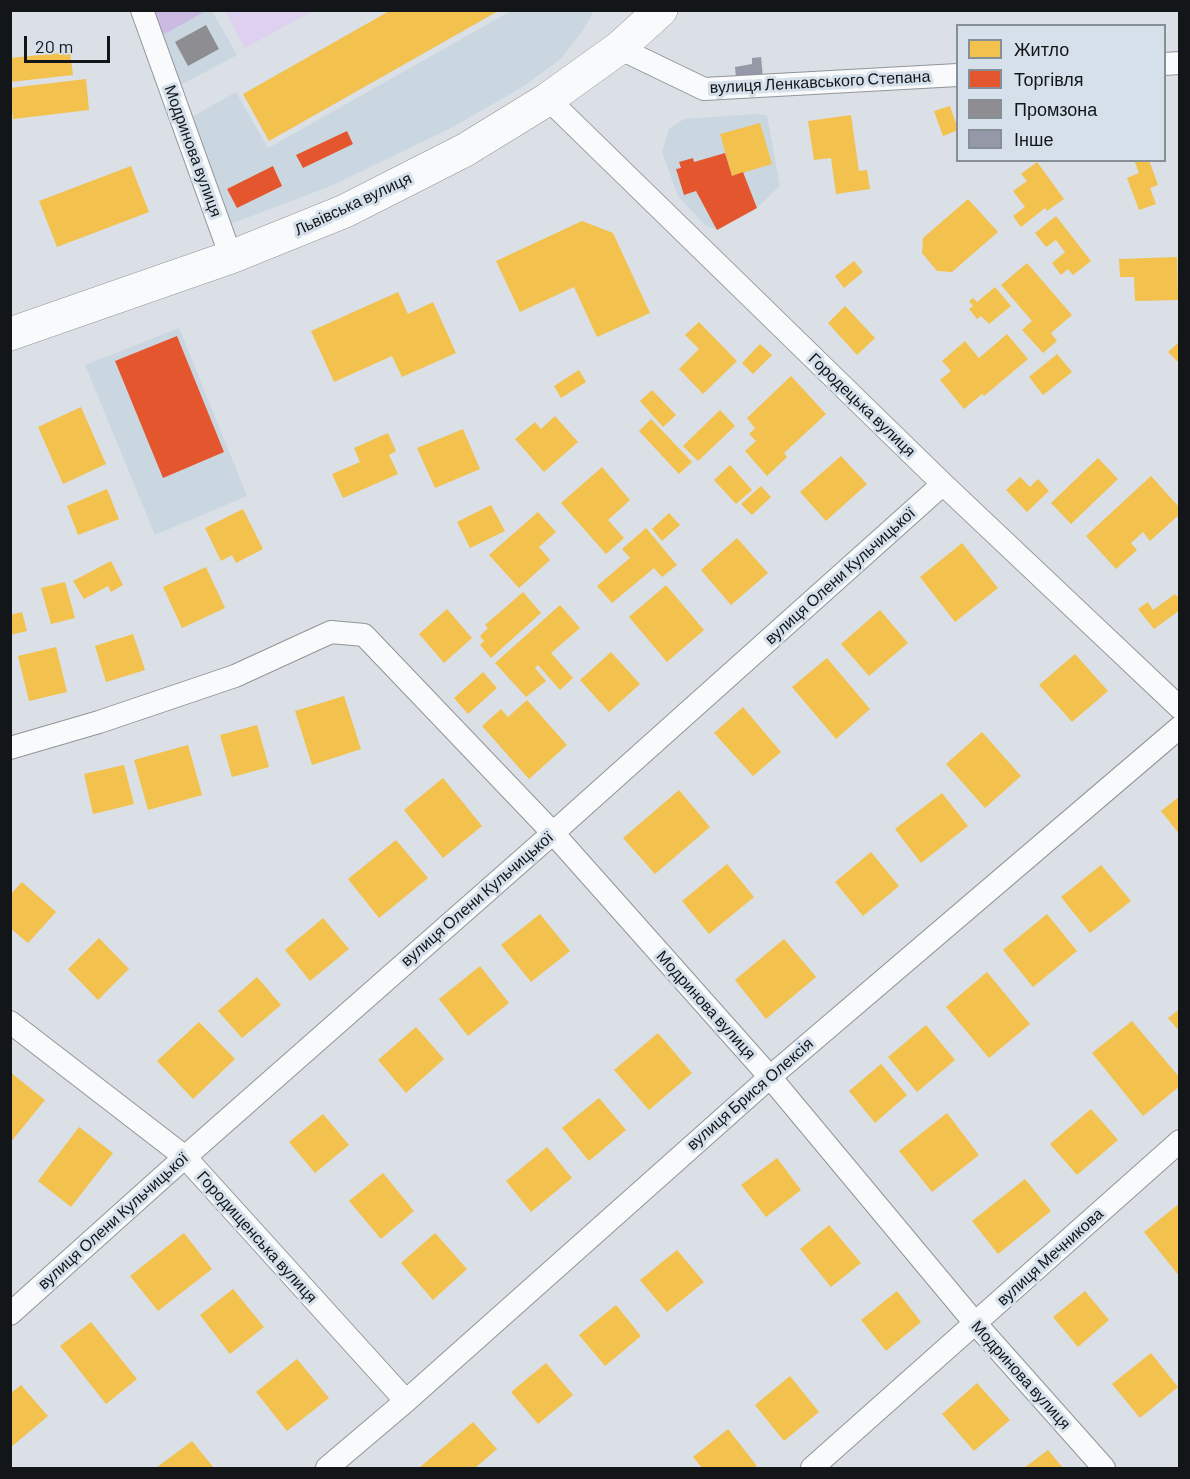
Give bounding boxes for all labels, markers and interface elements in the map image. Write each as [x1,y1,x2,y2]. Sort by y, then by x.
scale bar [27,24,112,62]
legend [956,24,1166,162]
text: 20 m [35,35,73,57]
text: Житло [1014,38,1069,60]
street label: вулиця Ленкавського Степана [709,67,931,97]
text: Торгівля [1014,68,1084,90]
street label: Модринова вулиця [160,82,226,220]
text: Промзона [1014,98,1097,120]
text: Інше [1014,128,1053,150]
street label: Львівська вулиця [291,168,415,240]
street label: Городецька вулиця [805,349,919,461]
street label: вулиця Олени Кульчицької [761,503,919,649]
street label: вулиця Олени Кульчицької [397,828,557,970]
street label: Модринова вулиця [652,947,760,1063]
street label: вулиця Брися Олексія [683,1034,817,1154]
street label: вулиця Олени Кульчицької [34,1148,192,1294]
street label: Городищенська вулиця [193,1167,321,1307]
street label: вулиця Мечникова [993,1204,1107,1310]
street label: Модринова вулиця [967,1317,1075,1433]

